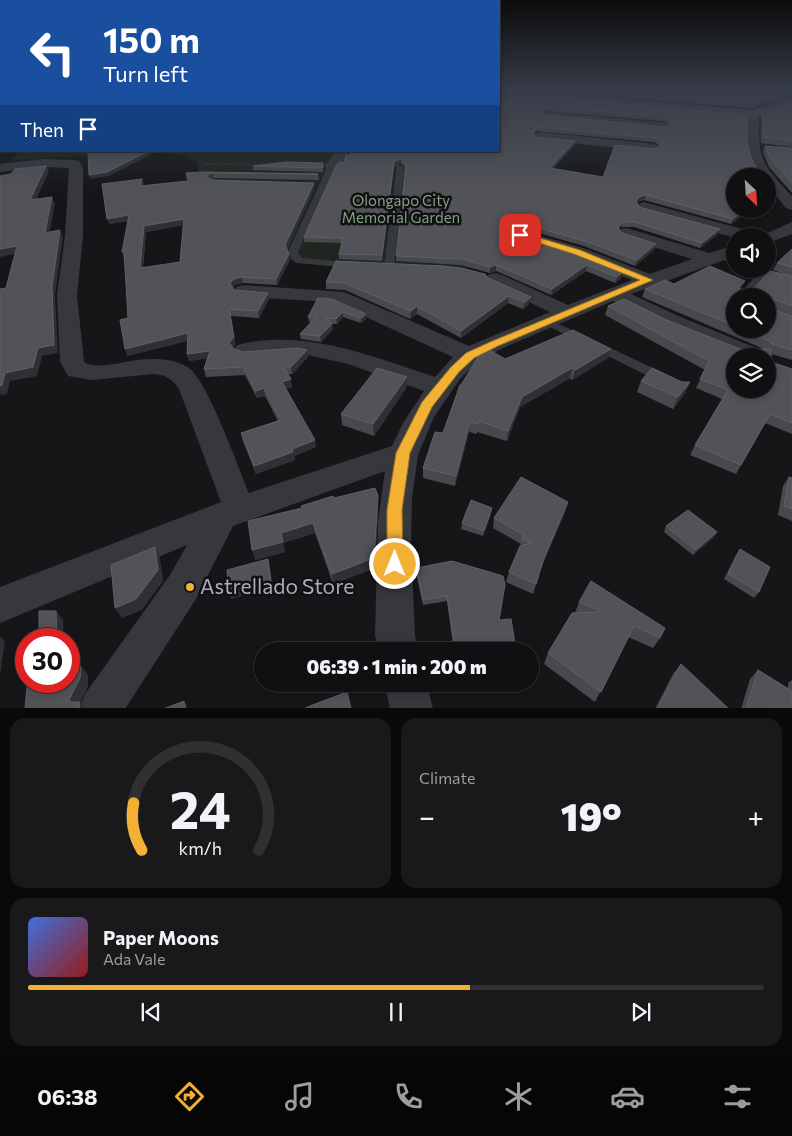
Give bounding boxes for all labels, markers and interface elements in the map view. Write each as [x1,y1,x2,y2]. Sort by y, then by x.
text: 150 m [103,17,200,60]
icon: left [20,20,85,85]
text: Turn left [103,60,188,87]
icon: arrive [74,115,102,143]
text: Then [20,118,64,141]
north arrow [726,168,776,218]
map controls [726,168,776,398]
park label: Olongapo City Memorial Garden [342,191,460,226]
pin [499,214,541,256]
icon: arrive [506,221,534,249]
button: sound [726,228,776,278]
button: search [726,288,776,338]
button: layers [726,348,776,398]
position arrow [368,537,420,589]
place label: Astrellado Store [200,573,354,598]
marker: Astrellado Store [184,581,196,593]
speed limit sign: 30 [15,628,80,693]
text: 06:39 · 1 min · 200 m [306,655,487,678]
text: Climate [419,768,475,787]
text: 24 [170,776,231,840]
text: 19° [561,792,622,839]
text: − [419,799,435,833]
text: + [748,799,764,833]
text: km/h [179,837,222,859]
text: Paper Moons [103,926,219,949]
text: Ada Vale [103,949,165,968]
icon: previous [137,998,165,1026]
icon: pause [382,998,410,1026]
icon: next [627,998,655,1026]
icon: directions [172,1079,207,1114]
icon: music [282,1079,317,1114]
icon: phone [391,1079,426,1114]
icon: climate [501,1079,536,1114]
icon: car [610,1079,645,1114]
icon: filters [720,1079,755,1114]
text: 06:38 [37,1083,98,1110]

